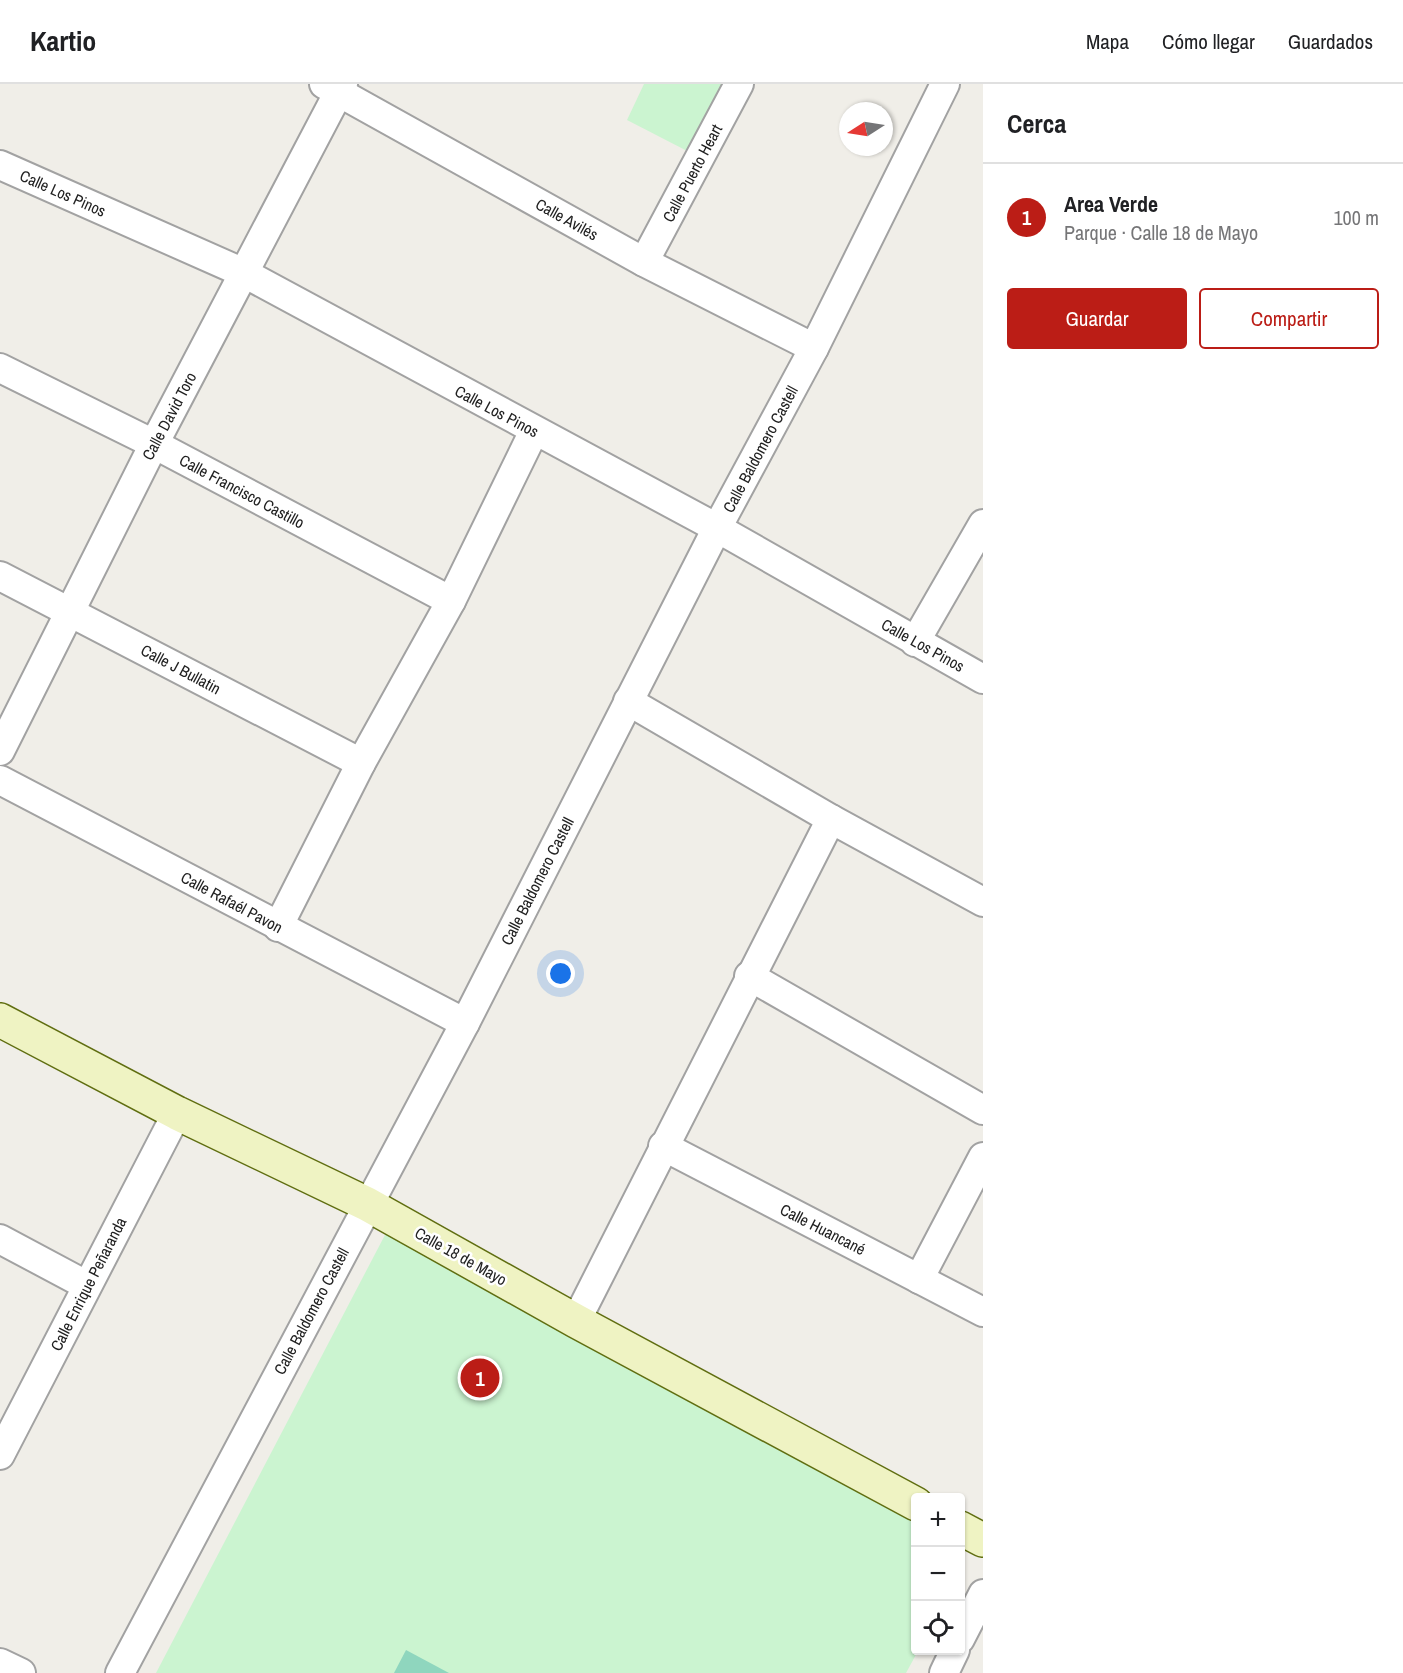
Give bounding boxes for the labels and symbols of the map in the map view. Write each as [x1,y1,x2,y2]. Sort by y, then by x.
north arrow [839,102,893,156]
street label: Calle Puerto Heart [657,120,727,226]
street label: Calle Los Pinos [17,164,109,222]
street label: Calle Avilés [532,193,602,245]
street label: Calle David Toro [137,368,201,464]
street label: Calle Los Pinos [451,380,543,442]
street label: Calle Baldomero Castell [717,382,803,516]
street label: Calle Francisco Castillo [176,449,308,533]
street label: Calle Los Pinos [877,613,969,677]
street label: Calle J Bullatin [137,639,225,699]
street label: Calle Baldomero Castell [495,813,579,949]
street label: Calle Rafaél Pavon [177,866,287,938]
your location [546,959,575,988]
street label: Calle Huancané [776,1198,870,1260]
street label: Calle Enrique Peñaranda [45,1213,132,1355]
street label: Calle 18 de Mayo [411,1222,511,1290]
street label: Calle Baldomero Castell [268,1244,354,1378]
pin: 1 [460,1356,500,1400]

